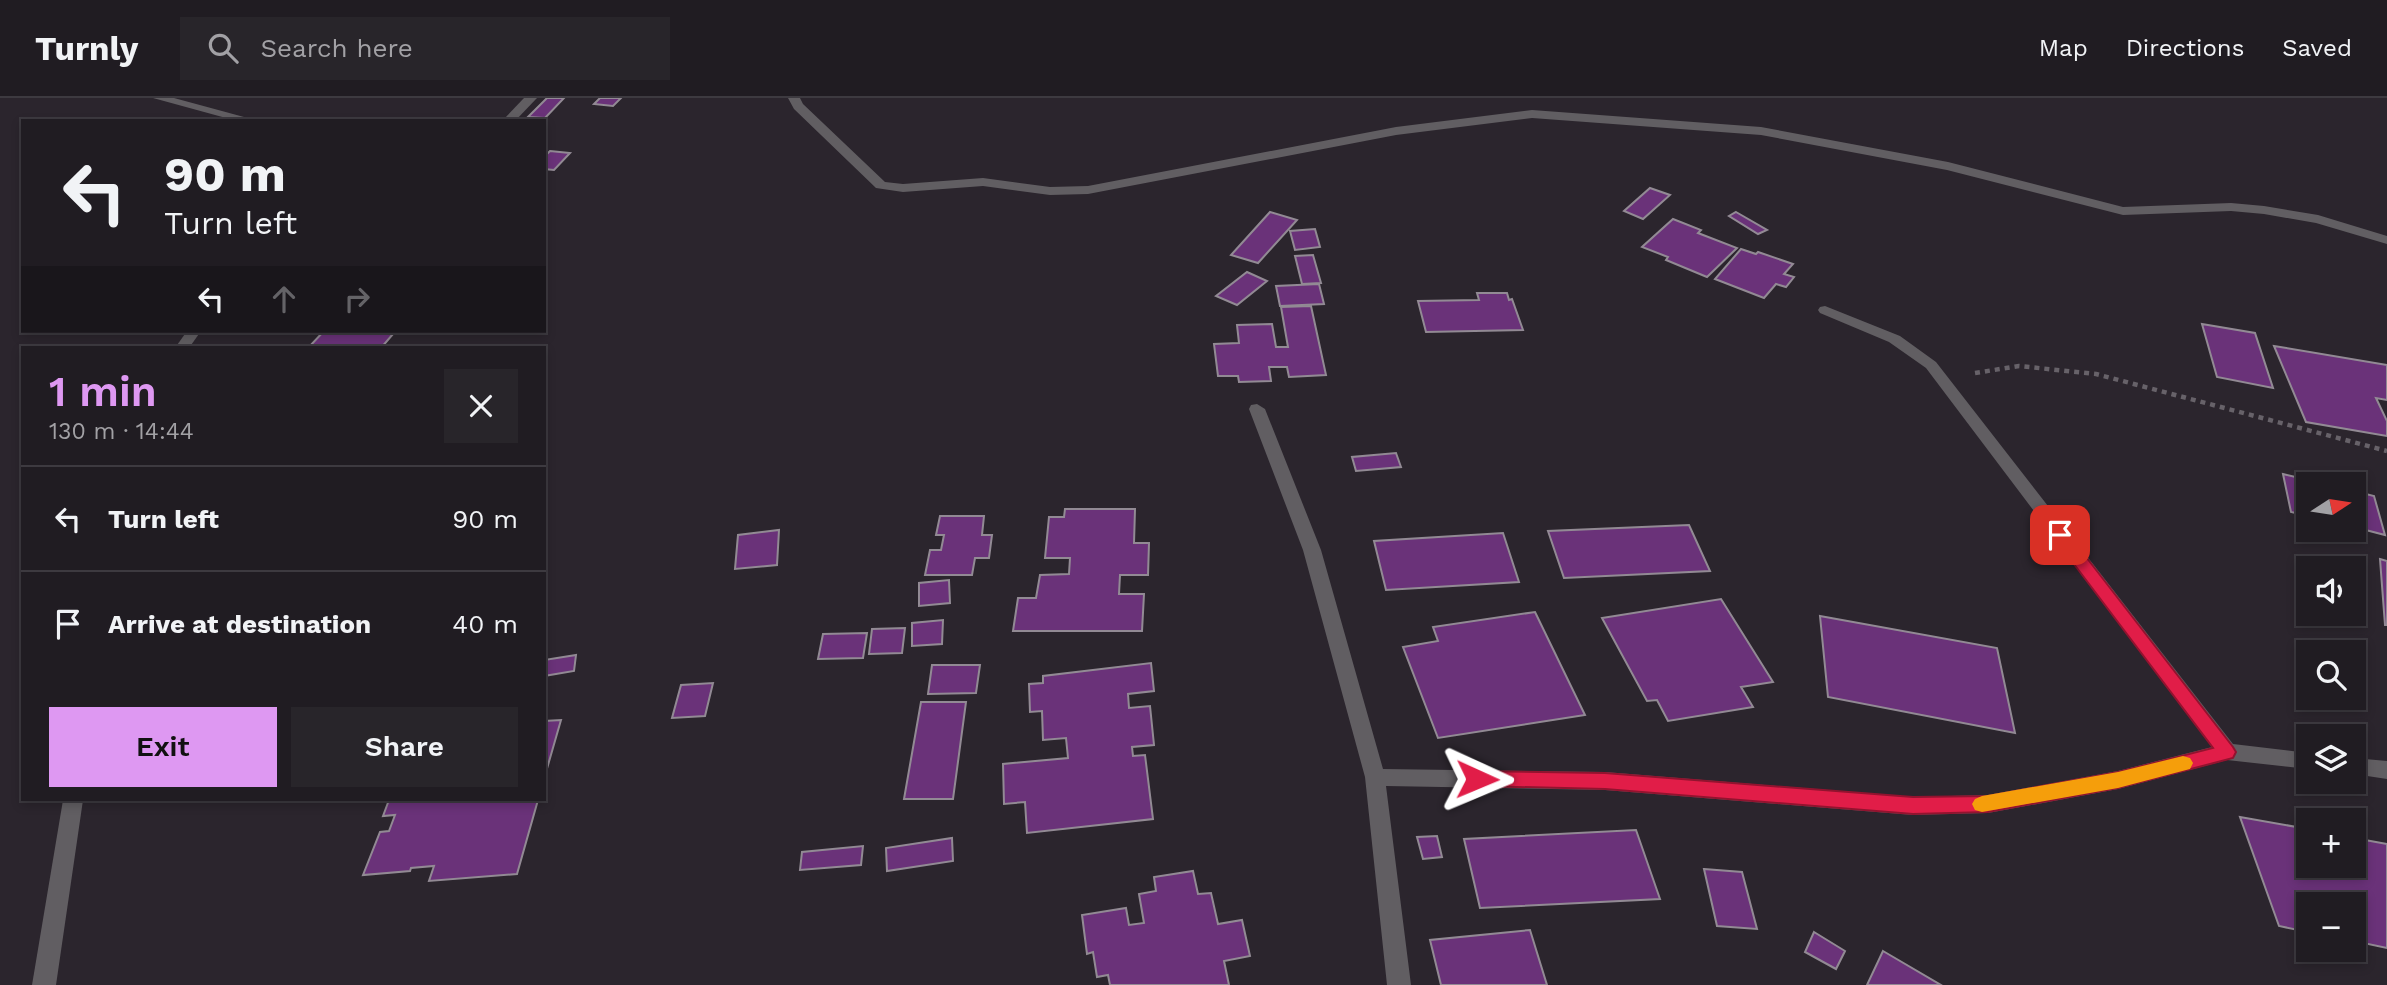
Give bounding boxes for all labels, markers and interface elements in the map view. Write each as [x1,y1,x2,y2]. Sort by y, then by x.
search box [180,17,670,80]
text: Turnly [35,29,138,68]
icon: search [204,29,242,67]
text: Search here [260,33,413,63]
text: Map [2039,34,2088,62]
text: Directions [2126,34,2244,62]
text: Saved [2282,34,2352,62]
text: 90 m [164,145,286,203]
icon: left [49,147,140,238]
text: Turn left [164,204,297,242]
icon: left [192,280,230,318]
icon: ahead [265,280,303,318]
icon: right [338,280,376,318]
text: 1 min [49,367,157,416]
button: close [444,369,518,443]
text: 130 m · 14:44 [49,418,194,445]
north arrow [2296,472,2366,542]
map controls [2296,472,2366,962]
icon: left [49,500,87,538]
text: Turn left [108,504,219,534]
text: 90 m [452,504,518,534]
pin [2030,505,2090,565]
icon: arrive [2041,516,2079,554]
button: sound [2296,556,2366,626]
icon: arrive [49,605,87,643]
text: Arrive at destination [108,609,371,639]
text: 40 m [452,609,518,639]
button: search [2296,640,2366,710]
button: Exit [49,707,277,787]
button: Share [291,707,518,787]
button: layers [2296,724,2366,794]
position arrow [1440,742,1514,816]
button: + [2296,808,2366,878]
button: − [2296,892,2366,962]

